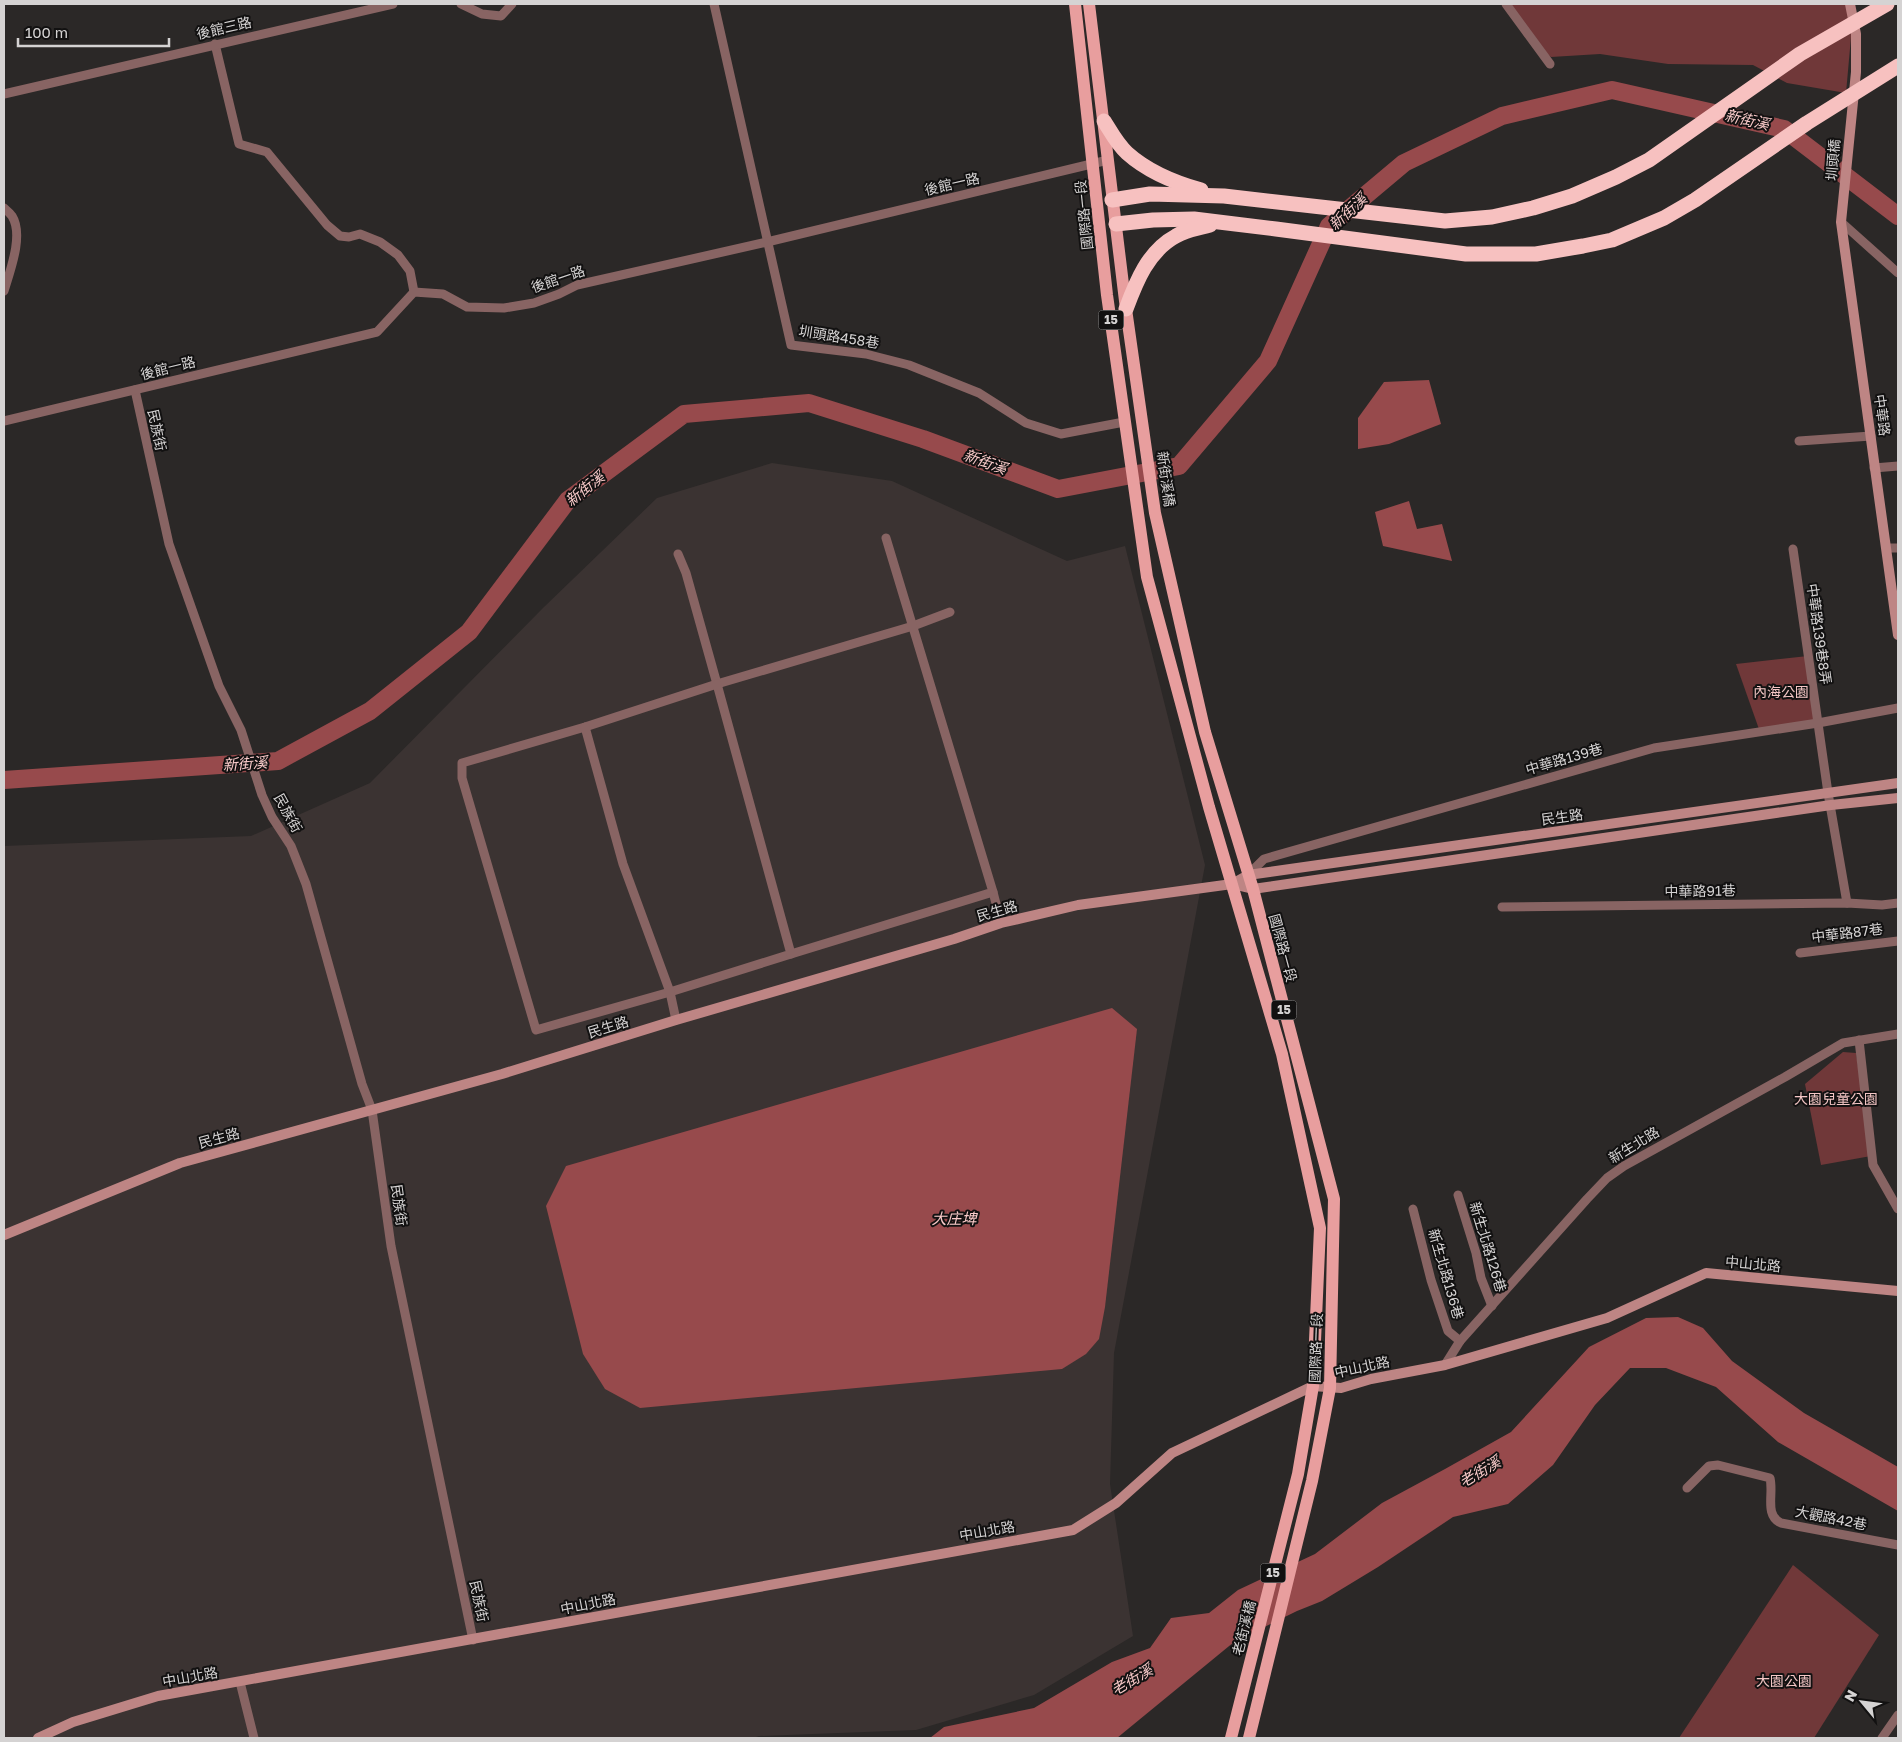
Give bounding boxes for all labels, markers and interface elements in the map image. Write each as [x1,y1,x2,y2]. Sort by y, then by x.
street label: 後館三路 [195,13,253,42]
scale bar [18,15,169,47]
text: 100 m [25,23,68,41]
water label: 新街溪 [1723,105,1773,133]
street label: 圳頭橋 [1822,138,1843,182]
street label: 後館一路 [923,169,981,198]
street label: 國際路一段 [1071,179,1096,251]
water label: 新街溪 [1325,188,1371,233]
street label: 後館一路 [529,261,587,296]
road number: 15 [1098,310,1124,330]
street label: 圳頭路458巷 [798,322,881,351]
street label: 後館一路 [139,352,197,383]
street label: 中華路 [1871,393,1894,437]
street label: 民族街 [145,408,170,452]
water label: 新街溪 [961,445,1011,478]
street label: 新街溪橋 [1154,450,1179,508]
water label: 新街溪 [561,466,609,509]
street label: 中華路139巷8弄 [1804,582,1835,686]
park label: 內海公園 [1753,683,1809,700]
street label: 中華路139巷 [1523,739,1604,778]
water label: 新街溪 [222,752,270,774]
street label: 民族街 [271,790,306,835]
street label: 民生路 [1540,805,1584,828]
street label: 中華路91巷 [1664,881,1736,900]
street label: 民生路 [974,897,1019,924]
street label: 國際路一段 [1266,912,1301,984]
street label: 中華路87巷 [1810,920,1884,945]
road number: 15 [1272,1000,1296,1020]
street label: 民生路 [585,1012,630,1041]
park label: 大園兒童公園 [1794,1090,1878,1107]
street label: 新生北路 [1605,1123,1662,1166]
street label: 民生路 [196,1124,241,1151]
street label: 民族街 [388,1183,411,1227]
street label: 新生北路126巷 [1467,1200,1510,1294]
water label: 大庄埤 [931,1209,978,1227]
street label: 新生北路136巷 [1425,1227,1468,1321]
street label: 中山北路 [1724,1253,1782,1274]
street label: 國際路一段 [1306,1313,1325,1383]
street label: 中山北路 [1333,1352,1391,1381]
water label: 老街溪 [1456,1451,1505,1490]
street label: 大觀路42巷 [1794,1502,1868,1533]
street label: 中山北路 [958,1517,1016,1544]
road number: 15 [1260,1564,1286,1582]
street label: 民族街 [467,1579,492,1623]
street label: 中山北路 [559,1590,617,1617]
street label: 老街溪橋 [1228,1599,1259,1657]
water label: 老街溪 [1108,1659,1157,1698]
street label: 中山北路 [161,1663,219,1690]
park label: 大園公園 [1756,1672,1812,1689]
north arrow [1837,1677,1887,1727]
text: N [1840,1687,1860,1704]

